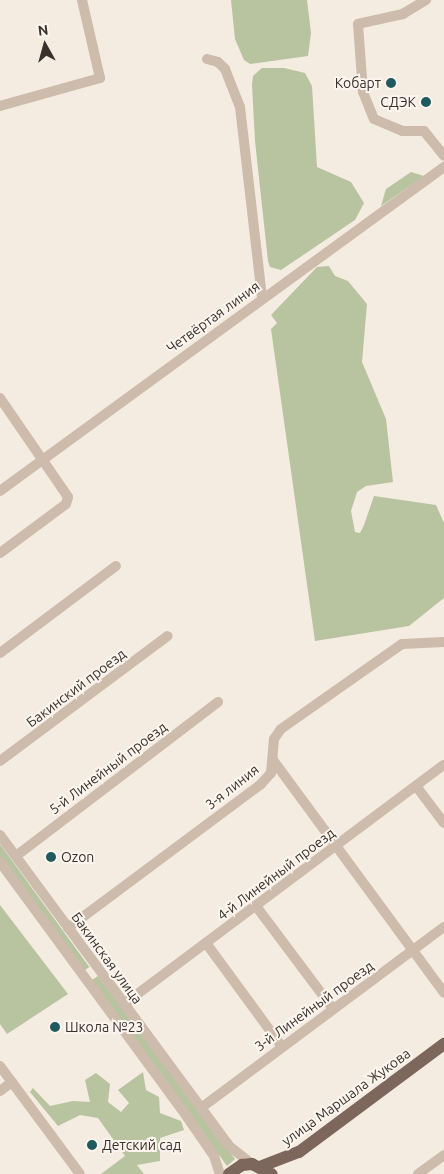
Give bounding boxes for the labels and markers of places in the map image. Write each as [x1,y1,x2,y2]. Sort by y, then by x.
place label: Кобарт [335,75,381,91]
marker: Кобарт [385,77,397,89]
place label: СДЭК [380,94,416,110]
marker: СДЭК [420,96,432,108]
place label: Ozon [61,849,94,865]
marker: Ozon [45,851,57,863]
place label: Школа №23 [65,1019,144,1035]
marker: Школа №23 [49,1021,61,1033]
place label: Детский сад [102,1137,181,1153]
marker: Детский сад [86,1139,98,1151]

